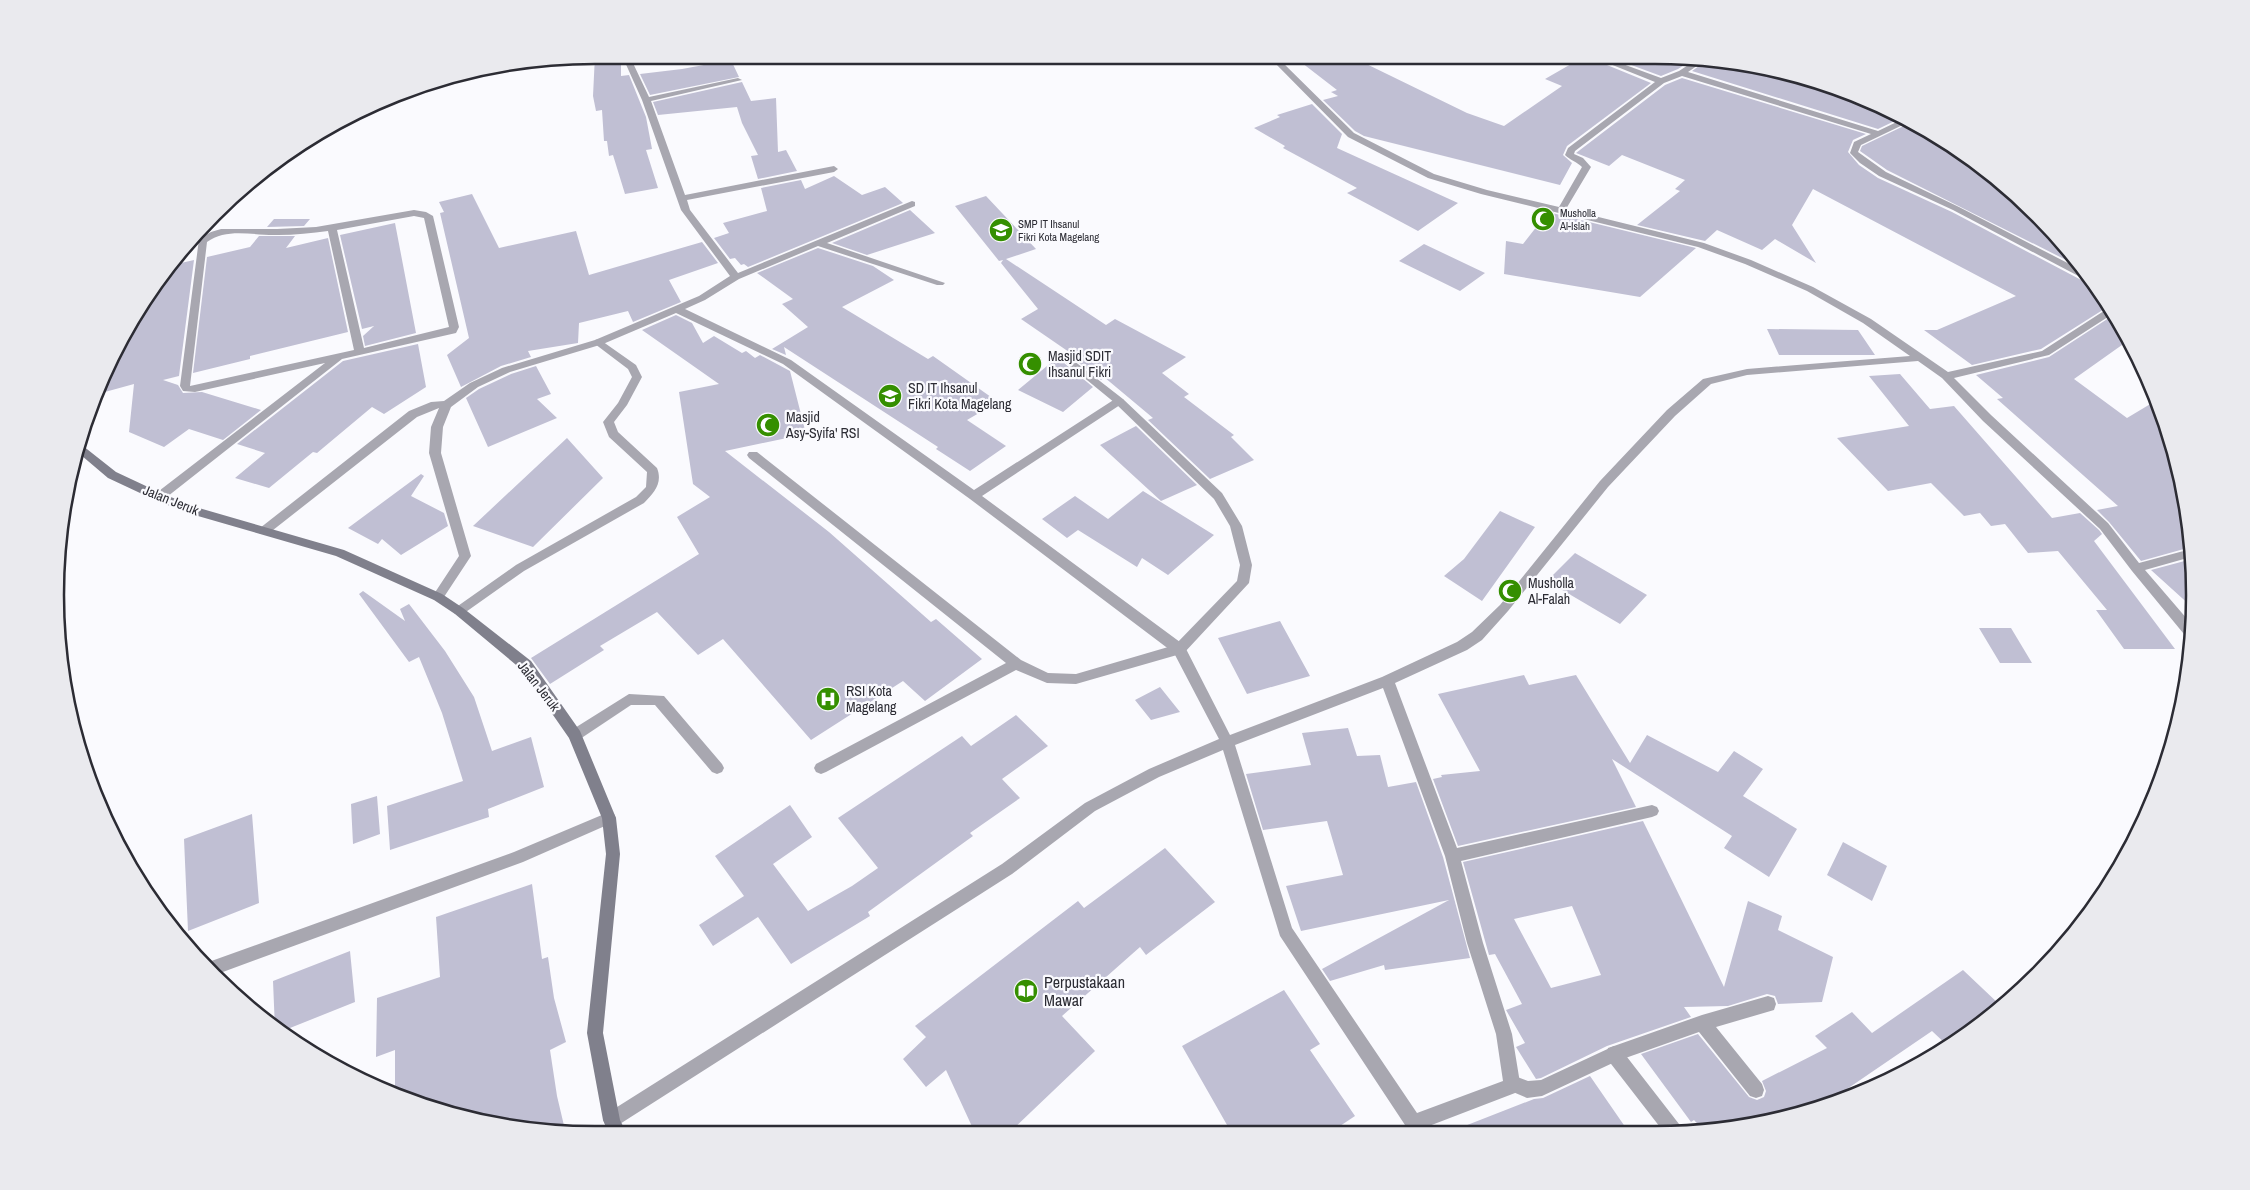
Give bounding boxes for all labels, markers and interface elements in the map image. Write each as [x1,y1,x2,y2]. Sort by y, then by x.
mosque icon: Musholla Al-Islah [1530,206,1556,232]
place label: Musholla Al-Islah [1559,206,1596,233]
school or university icon: SMP IT Ihsanul Fikri Kota Magelang [988,217,1014,243]
place label: SMP IT Ihsanul Fikri Kota Magelang [1018,217,1099,244]
place label: Masjid SDIT Ihsanul Fikri [1048,347,1111,381]
mosque icon: Masjid SDIT Ihsanul Fikri [1017,351,1043,377]
place label: SD IT Ihsanul Fikri Kota Magelang [908,379,1012,413]
school or university icon: SD IT Ihsanul Fikri Kota Magelang [877,383,903,409]
place label: Masjid Asy-Syifa' RSI [785,408,860,442]
mosque icon: Masjid Asy-Syifa' RSI [755,412,781,438]
street label: Jalan Jeruk [140,481,202,519]
place label: Musholla Al-Falah [1527,574,1575,608]
mosque icon: Musholla Al-Falah [1497,578,1523,604]
street label: Jalan Jeruk [514,657,564,715]
place label: RSI Kota Magelang [846,682,897,716]
hospital icon: RSI Kota Magelang [815,686,841,712]
place label: Perpustakaan Mawar [1044,971,1125,1011]
library icon: Perpustakaan Mawar [1013,978,1039,1004]

